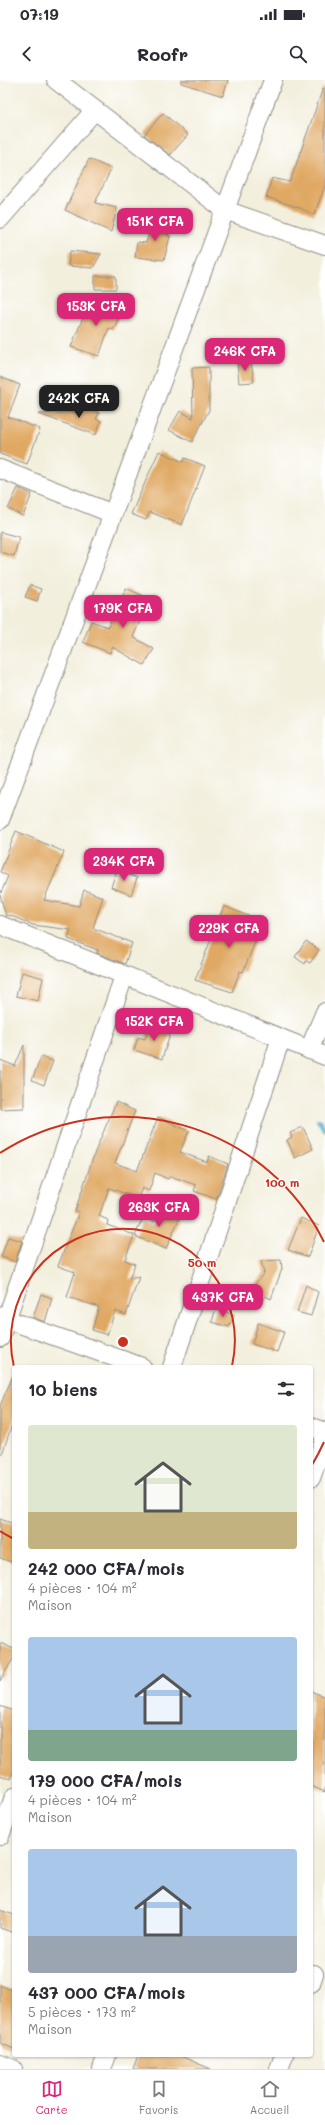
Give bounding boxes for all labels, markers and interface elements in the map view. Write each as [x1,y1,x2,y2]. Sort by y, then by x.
text: 07:19 [20,4,58,24]
text: Roofr [137,42,188,66]
icon: back [16,43,38,65]
icon: search [287,43,309,65]
pin: 151K CFA [114,208,196,242]
text: 151K CFA [126,212,184,229]
pin: 153K CFA [55,293,137,327]
text: 153K CFA [66,297,126,314]
pin: 246K CFA [204,338,286,372]
text: 246K CFA [214,342,276,359]
pin: 242K CFA [38,385,120,419]
text: 242K CFA [48,389,110,406]
pin: 179K CFA [82,595,164,629]
text: 179K CFA [93,599,153,616]
pin: 234K CFA [83,848,165,882]
text: 234K CFA [93,852,155,869]
pin: 229K CFA [188,915,270,949]
text: 229K CFA [198,919,260,936]
pin: 152K CFA [113,1008,195,1042]
text: 152K CFA [124,1012,184,1029]
text: 100 m [265,1174,299,1190]
pin: 263K CFA [118,1194,200,1228]
text: 263K CFA [128,1198,190,1215]
text: 50 m [188,1254,216,1270]
pin: 437K CFA [182,1284,264,1318]
text: 437K CFA [192,1288,254,1305]
centre of rings [116,1335,130,1349]
text: 10 biens [28,1378,98,1400]
icon: filters [275,1378,297,1400]
icon: home [127,1451,199,1523]
text: 242 000 CFA/mois [28,1557,185,1579]
text: 4 pièces · 104 m² [28,1579,137,1596]
text: Maison [28,1596,72,1613]
icon: home [127,1663,199,1735]
text: 179 000 CFA/mois [28,1769,182,1791]
text: 4 pièces · 104 m² [28,1791,137,1808]
text: Maison [28,1808,72,1825]
icon: home [127,1875,199,1947]
text: 437 000 CFA/mois [28,1981,185,2003]
text: 5 pièces · 173 m² [28,2003,136,2020]
text: Maison [28,2020,72,2037]
tab: Carte [36,2078,68,2117]
tab: Favoris [139,2078,178,2117]
tab: Accueil [250,2078,289,2117]

